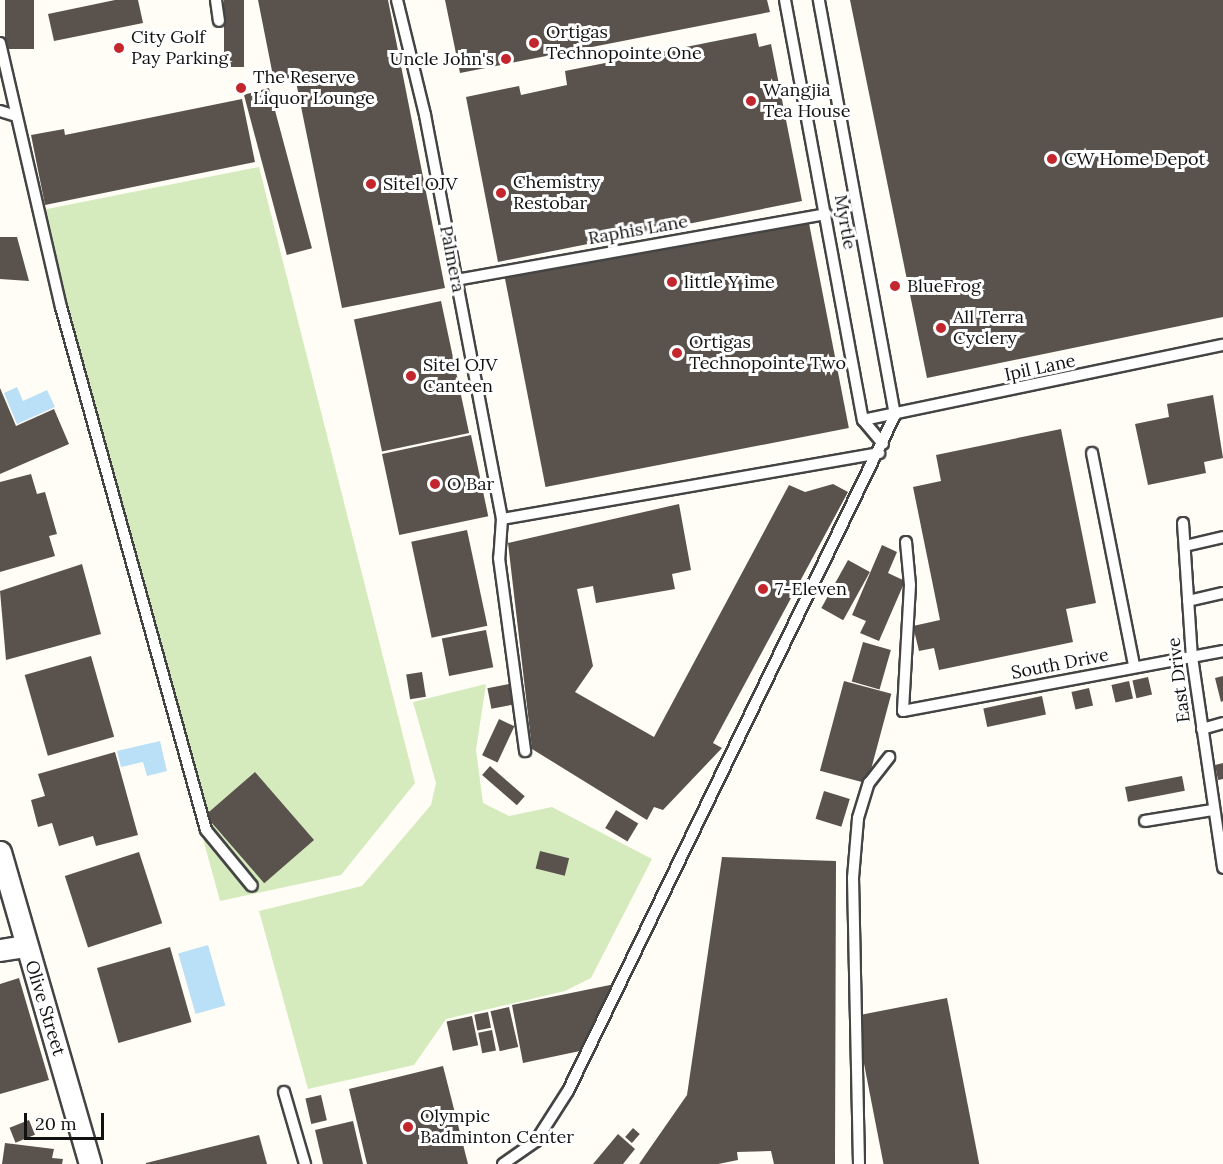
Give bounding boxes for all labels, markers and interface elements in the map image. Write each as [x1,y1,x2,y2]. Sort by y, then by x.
place label: Ortigas Technopointe One [546,22,702,64]
place label: City Golf Pay Parking [131,27,229,70]
marker: Ortigas Technopointe One [527,36,541,50]
marker: City Golf Pay Parking [112,41,126,55]
place label: Uncle John's [390,48,494,70]
marker: Uncle John's [499,52,513,66]
place label: The Reserve Liquor Lounge [253,67,375,110]
place label: Wangjia Tea House [763,80,850,122]
marker: The Reserve Liquor Lounge [234,81,248,95]
marker: Wangjia Tea House [744,94,758,108]
place label: CW Home Depot [1064,148,1205,170]
marker: CW Home Depot [1045,152,1059,166]
place label: Chemistry Restobar [513,172,600,214]
place label: Sitel OJV [383,173,457,195]
marker: Sitel OJV [364,177,378,191]
marker: Chemistry Restobar [494,186,508,200]
street label: Myrtle [830,193,860,251]
street label: Raphis Lane [586,211,690,249]
street label: Palmera [435,224,469,294]
place label: little Y ime [684,271,775,293]
marker: little Y ime [665,275,679,289]
place label: BlueFrog [907,275,981,297]
marker: BlueFrog [888,279,902,293]
place label: All Terra Cyclery [953,307,1024,350]
marker: All Terra Cyclery [934,321,948,335]
place label: Ortigas Technopointe Two [689,332,846,374]
marker: Ortigas Technopointe Two [670,346,684,360]
street label: Ipil Lane [1003,350,1077,386]
place label: Sitel OJV Canteen [423,355,497,398]
marker: Sitel OJV Canteen [404,369,418,383]
place label: O Bar [447,473,494,495]
marker: O Bar [428,477,442,491]
place label: 7-Eleven [775,578,847,600]
marker: 7-Eleven [756,582,770,596]
street label: East Drive [1163,636,1195,724]
street label: South Drive [1009,644,1111,684]
street label: Olive Street [20,958,70,1058]
scale bar [27,1101,106,1139]
place label: Olympic Badminton Center [420,1106,574,1148]
text: 20 m [35,1112,77,1135]
marker: Olympic Badminton Center [401,1120,415,1134]

